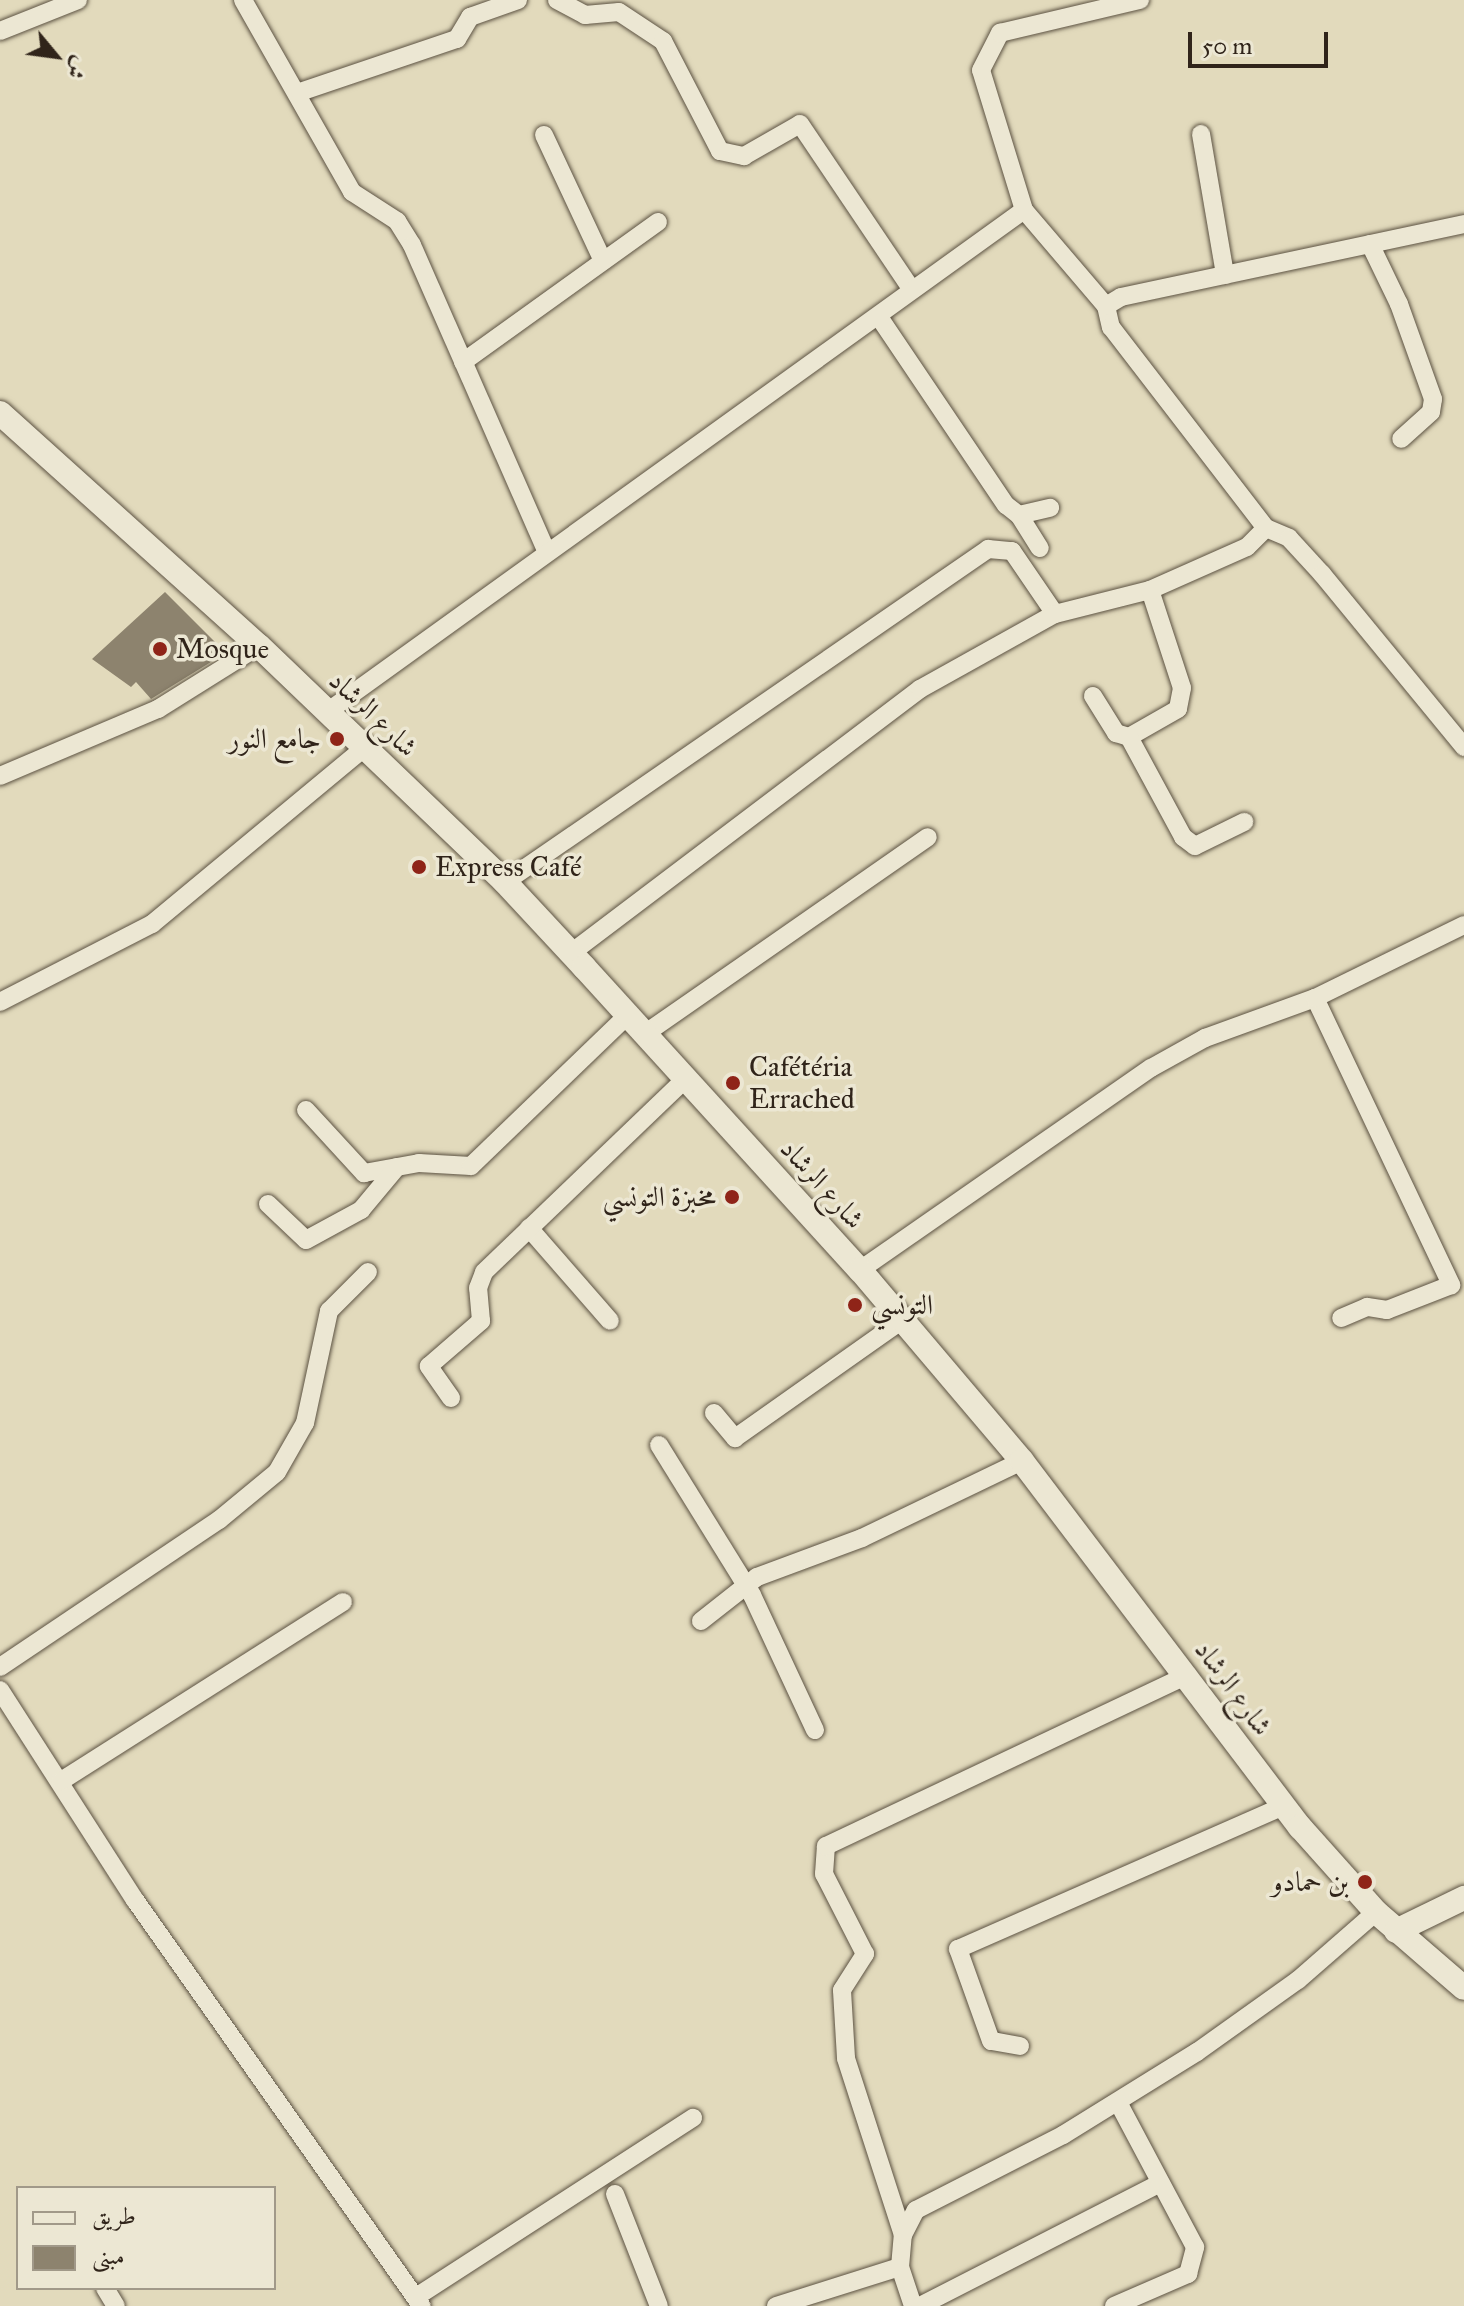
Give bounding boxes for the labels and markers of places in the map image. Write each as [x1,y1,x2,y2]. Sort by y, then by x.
place label: Mosque [176,632,269,666]
marker: Mosque [151,640,169,658]
place label: جامع النور [228,722,321,756]
marker: جامع النور [328,730,346,748]
place label: Express Café [435,850,582,884]
marker: Express Café [410,858,428,876]
place label: Cafétéria Errached [749,1050,855,1116]
marker: Cafétéria Errached [724,1074,742,1092]
place label: مخبزة التونسي [603,1180,716,1214]
marker: مخبزة التونسي [723,1188,741,1206]
place label: التونسي [871,1288,933,1322]
marker: التونسي [846,1296,864,1314]
place label: بن حمادو [1271,1865,1349,1899]
marker: بن حمادو [1356,1873,1374,1891]

